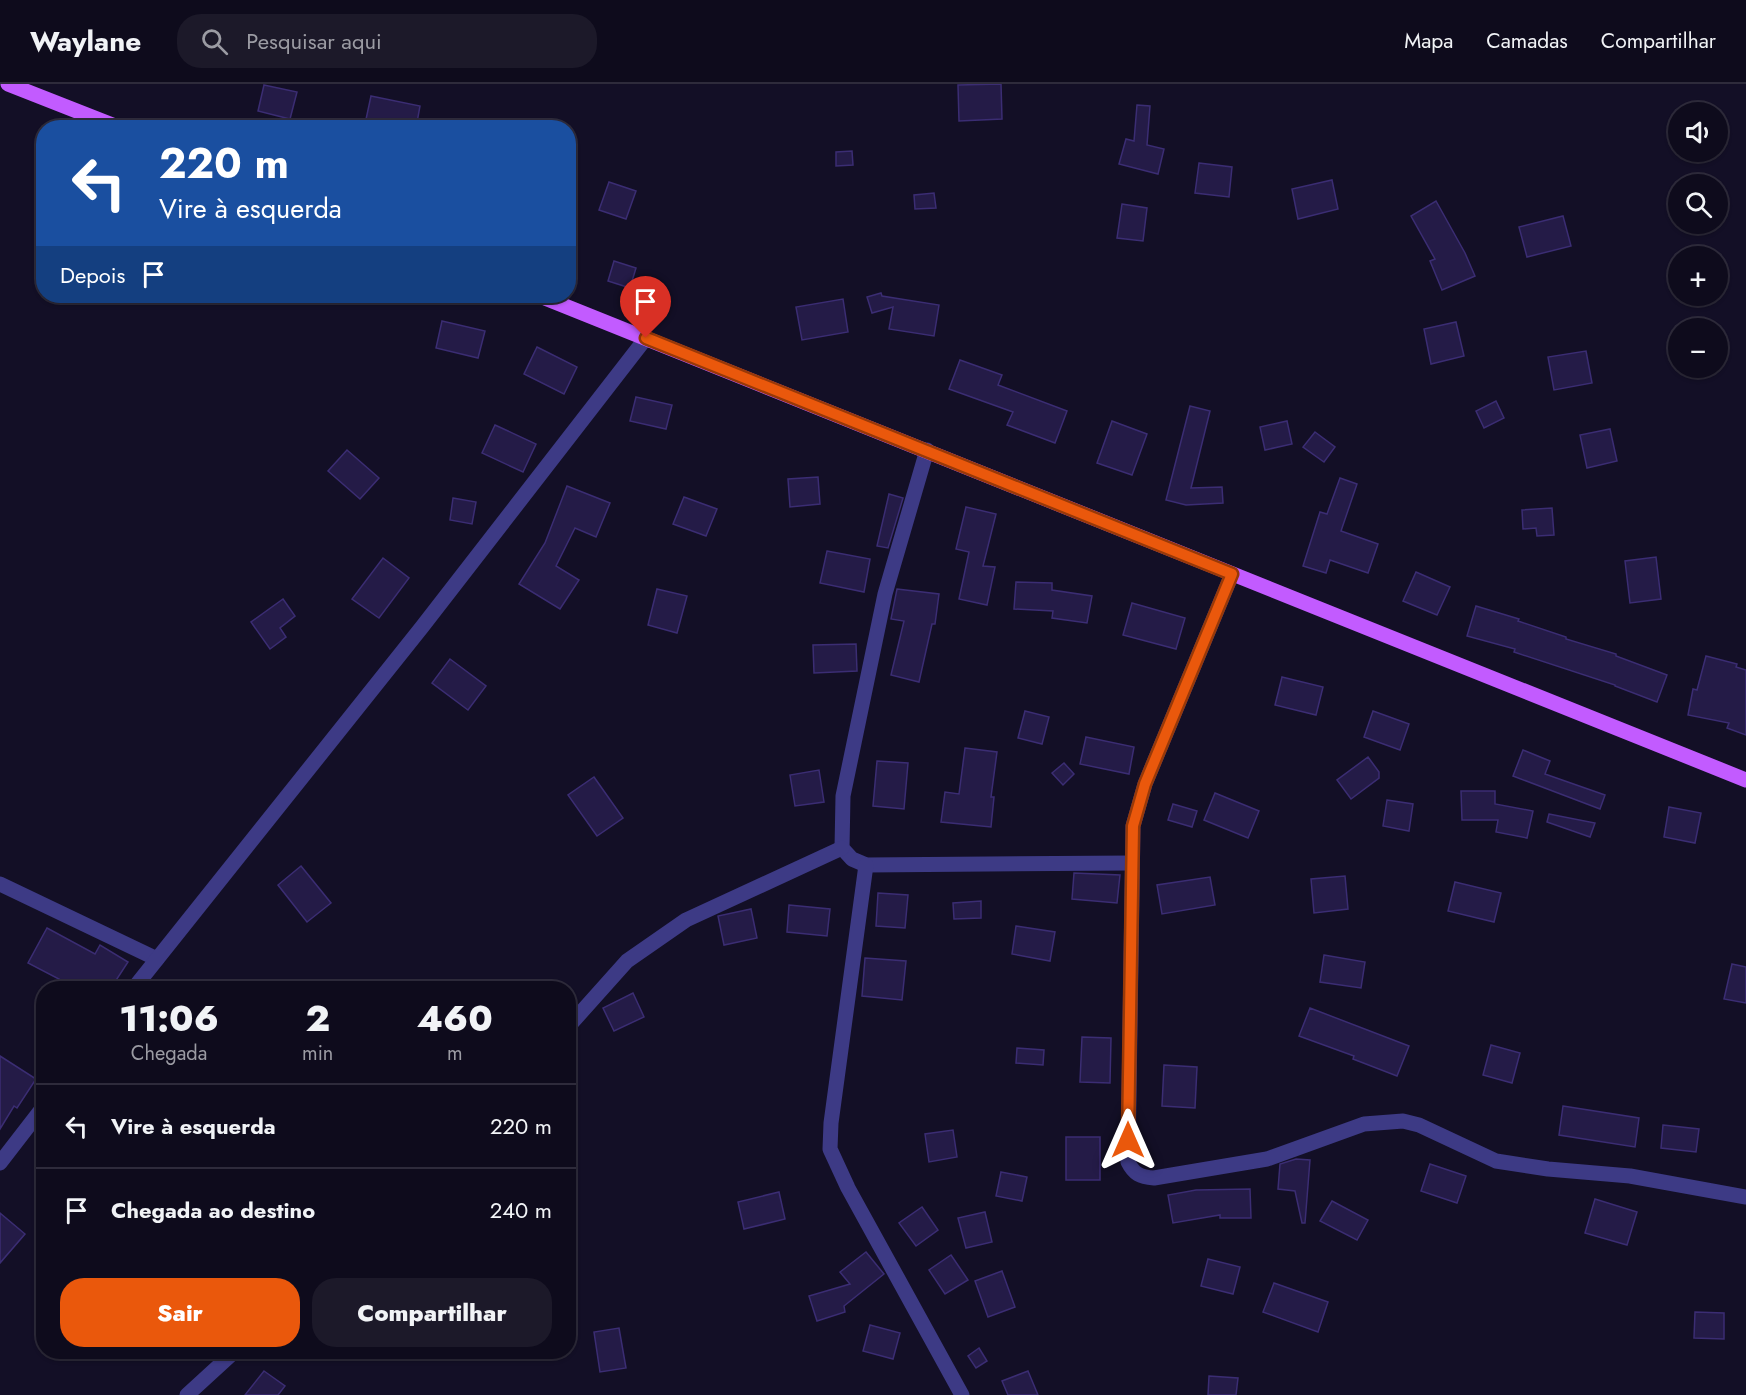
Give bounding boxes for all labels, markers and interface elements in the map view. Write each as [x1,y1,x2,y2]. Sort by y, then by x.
search box [177,14,597,68]
text: Waylane [30,21,141,62]
icon: search [198,25,231,58]
text: Pesquisar aqui [246,25,382,57]
text: Mapa [1404,26,1453,56]
text: Camadas [1486,26,1568,56]
text: Compartilhar [1601,26,1716,56]
map controls [1668,102,1728,378]
button: sound [1668,102,1728,162]
text: 220 m [159,133,289,194]
icon: left [60,144,138,222]
button: search [1668,174,1728,234]
text: Vire à esquerda [159,189,342,228]
button: + [1668,246,1728,306]
icon: arrive [137,258,170,291]
text: Depois [60,259,125,291]
pin [620,276,671,338]
icon: arrive [629,285,662,318]
button: − [1668,318,1728,378]
text: 11:06 [119,992,219,1044]
text: 2 [305,992,330,1044]
text: 460 [417,992,493,1044]
text: Chegada [131,1039,207,1068]
text: min [302,1039,333,1068]
text: m [447,1039,462,1068]
position arrow [1096,1108,1160,1172]
icon: left [60,1110,93,1143]
text: Vire à esquerda [111,1110,276,1142]
text: 220 m [490,1110,552,1142]
icon: arrive [60,1194,93,1227]
text: Chegada ao destino [111,1194,315,1226]
text: 240 m [490,1194,552,1226]
button: Sair [60,1278,300,1347]
button: Compartilhar [312,1278,552,1347]

